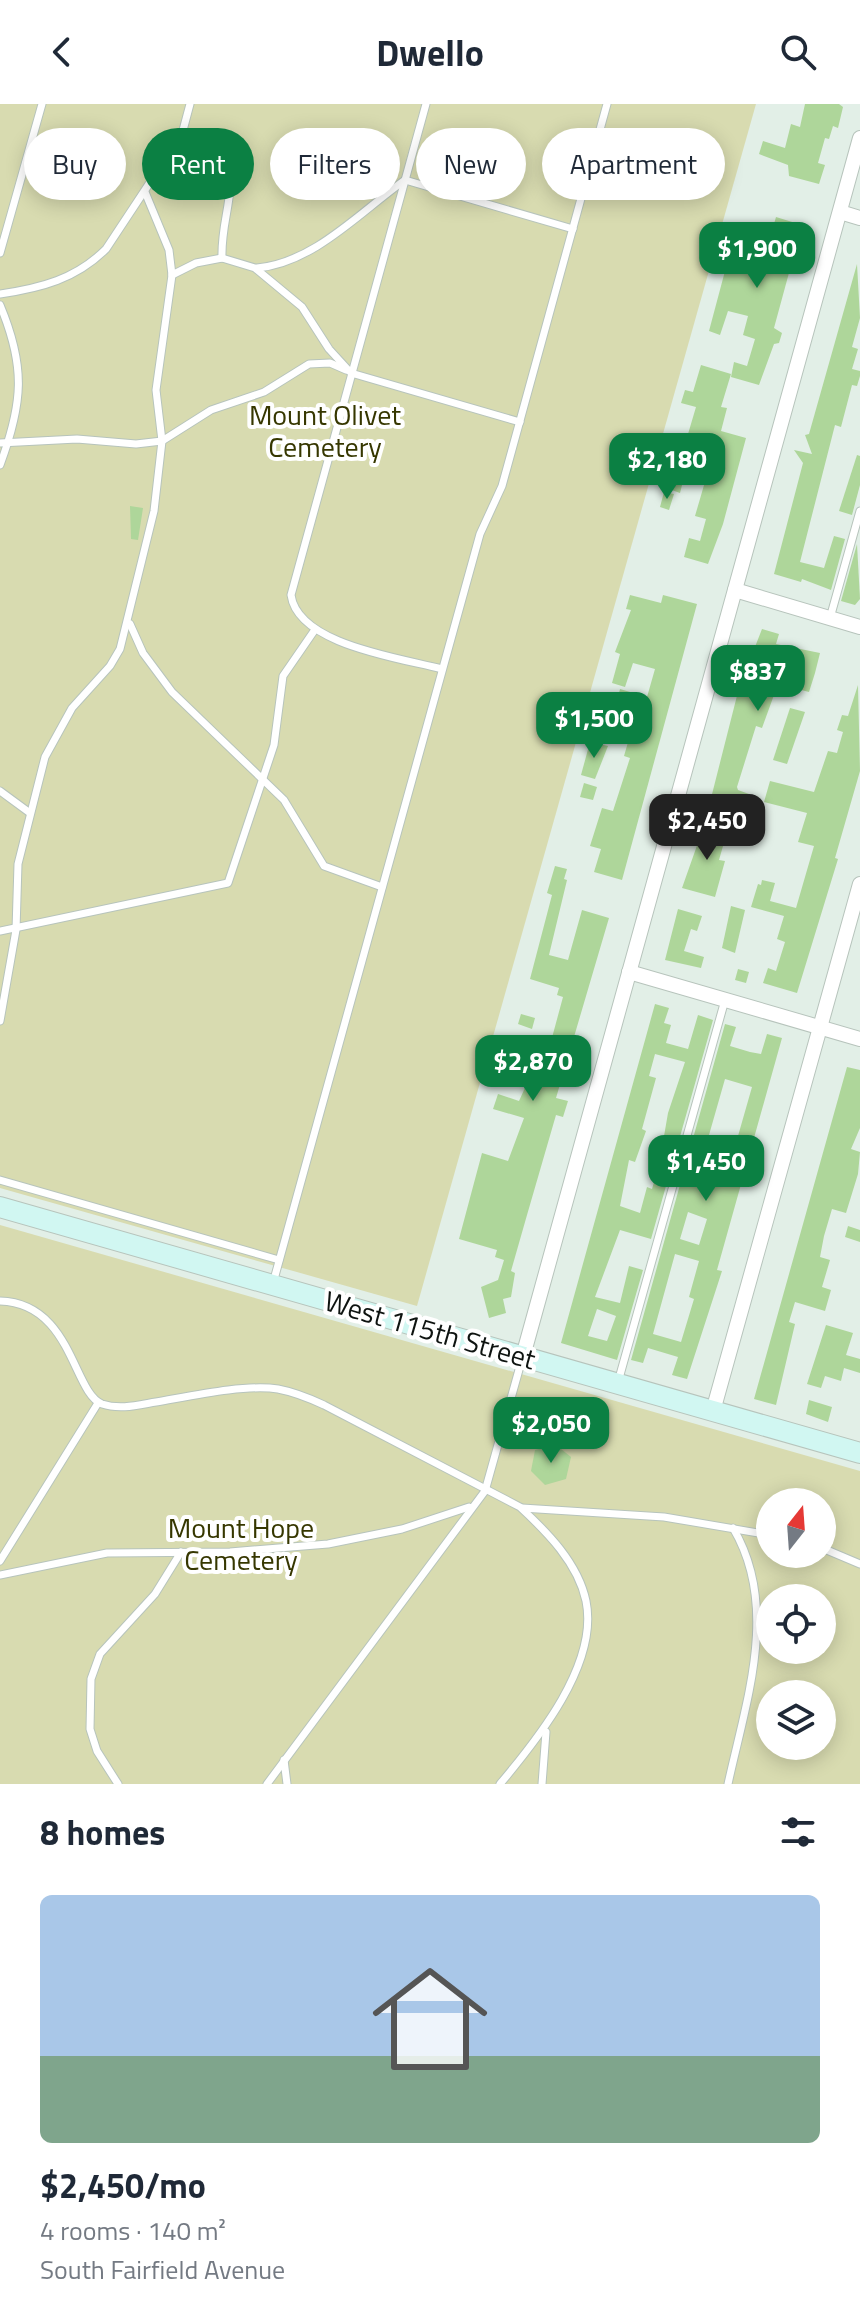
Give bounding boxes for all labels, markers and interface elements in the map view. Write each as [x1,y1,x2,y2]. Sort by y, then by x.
text: Dwello [376,25,484,80]
icon: back [40,30,84,74]
icon: search [776,30,820,74]
chip: Buy [24,128,126,200]
chip: Rent [142,128,254,200]
chip: Filters [270,128,400,200]
chip: New [416,128,526,200]
chip: Apartment [542,128,725,200]
pin: $1,900 [692,222,822,290]
text: $1,900 [717,228,797,267]
park label: Mount Olivet Cemetery [249,393,401,468]
pin: $2,180 [602,433,732,501]
text: $2,180 [627,439,707,478]
pin: $837 [711,645,805,713]
text: $837 [729,651,787,690]
pin: $1,500 [529,692,659,760]
text: $1,500 [554,698,634,737]
pin: $2,450 [642,794,772,862]
text: $2,450 [667,800,747,839]
pin: $2,870 [468,1035,598,1103]
text: $2,870 [493,1041,573,1080]
pin: $1,450 [641,1135,771,1203]
text: $1,450 [666,1141,746,1180]
street label: West 115th Street [320,1279,541,1380]
pin: $2,050 [486,1397,616,1465]
text: $2,050 [511,1403,591,1442]
north arrow [756,1488,836,1568]
map controls [756,1488,836,1760]
park label: Mount Hope Cemetery [168,1506,314,1581]
button: locate [756,1584,836,1664]
button: layers [756,1680,836,1760]
text: 8 homes [40,1806,165,1858]
icon: filters [776,1810,820,1854]
icon: home [358,1947,502,2091]
text: $2,450/mo [40,2159,206,2211]
text: 4 rooms · 140 m² [40,2211,226,2250]
text: South Fairfield Avenue [40,2250,285,2289]

